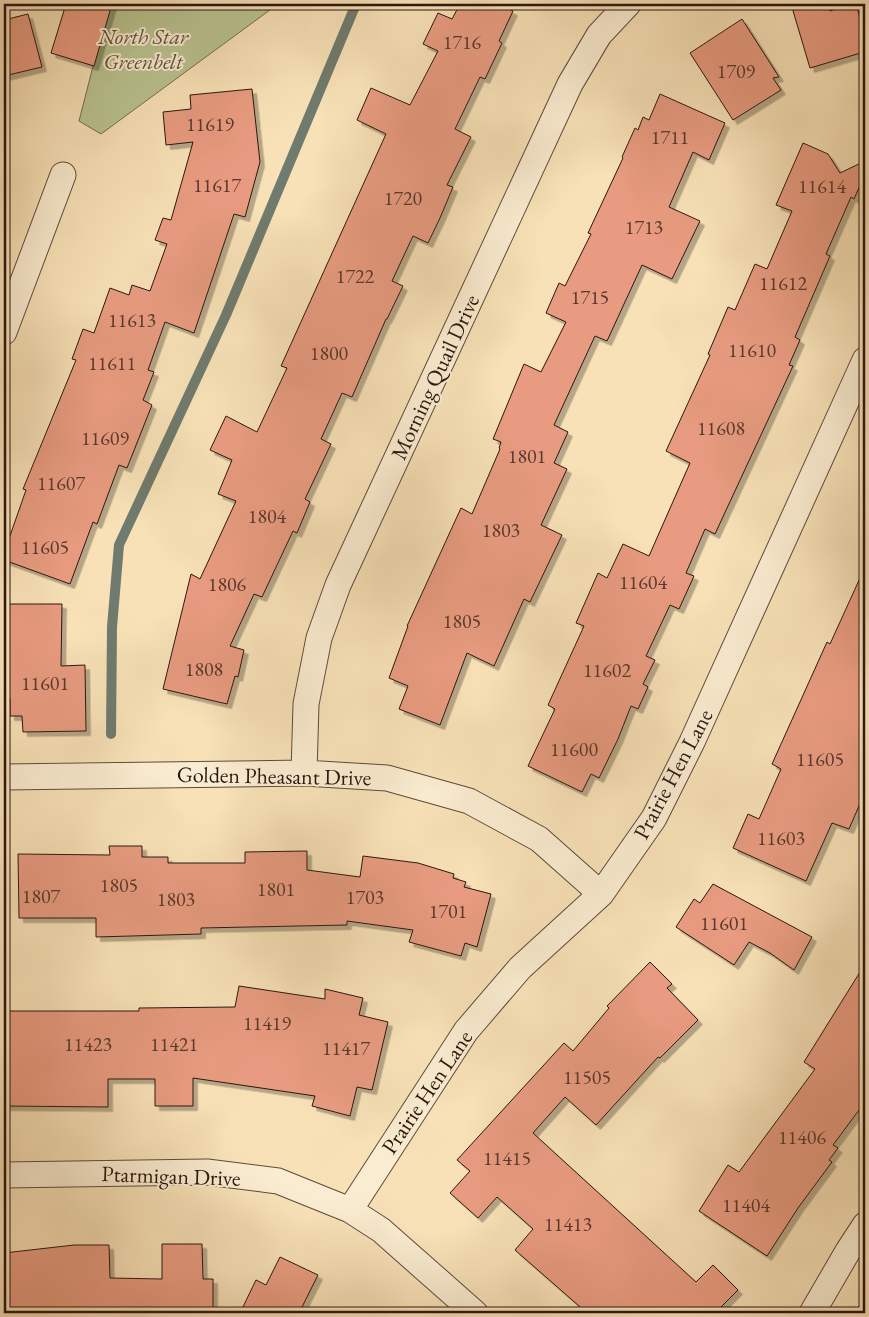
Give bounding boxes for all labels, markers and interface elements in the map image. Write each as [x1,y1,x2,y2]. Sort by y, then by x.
park label: North Star Greenbelt [97,22,190,76]
house number: 1716 [443,29,482,55]
house number: 1709 [717,58,756,84]
house number: 11619 [186,111,234,137]
house number: 1711 [651,124,689,150]
house number: 11617 [193,172,241,198]
house number: 11614 [798,173,846,199]
house number: 1720 [384,185,423,211]
house number: 1713 [625,214,663,240]
house number: 1722 [336,263,375,289]
house number: 11612 [759,270,807,296]
house number: 1715 [571,284,609,310]
street label: Morning Quail Drive [384,289,486,464]
house number: 11613 [108,307,156,333]
house number: 11610 [728,337,776,363]
house number: 1800 [310,340,349,366]
house number: 11611 [88,350,136,376]
house number: 11608 [697,415,745,441]
house number: 11609 [81,425,129,451]
house number: 1801 [508,443,546,469]
house number: 11607 [37,470,85,496]
house number: 1804 [248,503,287,529]
house number: 1803 [482,517,520,543]
house number: 11605 [21,534,69,560]
house number: 11604 [619,569,667,595]
house number: 1806 [208,571,247,597]
house number: 1805 [443,608,481,634]
house number: 1808 [185,656,223,682]
house number: 11602 [583,657,631,683]
house number: 11601 [21,670,69,696]
street label: Prairie Hen Lane [626,703,720,844]
house number: 11600 [550,736,598,762]
house number: 11605 [796,746,844,772]
street label: Golden Pheasant Drive [177,760,372,792]
house number: 11603 [757,825,805,851]
house number: 1805 [100,872,138,898]
house number: 1801 [257,876,295,902]
house number: 1807 [22,883,61,909]
house number: 1703 [346,884,384,910]
house number: 1803 [157,886,195,912]
house number: 1701 [429,898,467,924]
house number: 11601 [700,910,748,936]
house number: 11419 [243,1010,291,1036]
street label: Prairie Hen Lane [375,1024,479,1160]
house number: 11423 [64,1031,112,1057]
house number: 11421 [150,1031,198,1057]
house number: 11417 [322,1035,370,1061]
house number: 11505 [563,1064,611,1090]
house number: 11406 [778,1124,826,1150]
house number: 11415 [483,1145,531,1171]
street label: Ptarmigan Drive [101,1159,241,1193]
house number: 11404 [722,1192,770,1218]
house number: 11413 [544,1211,592,1237]

